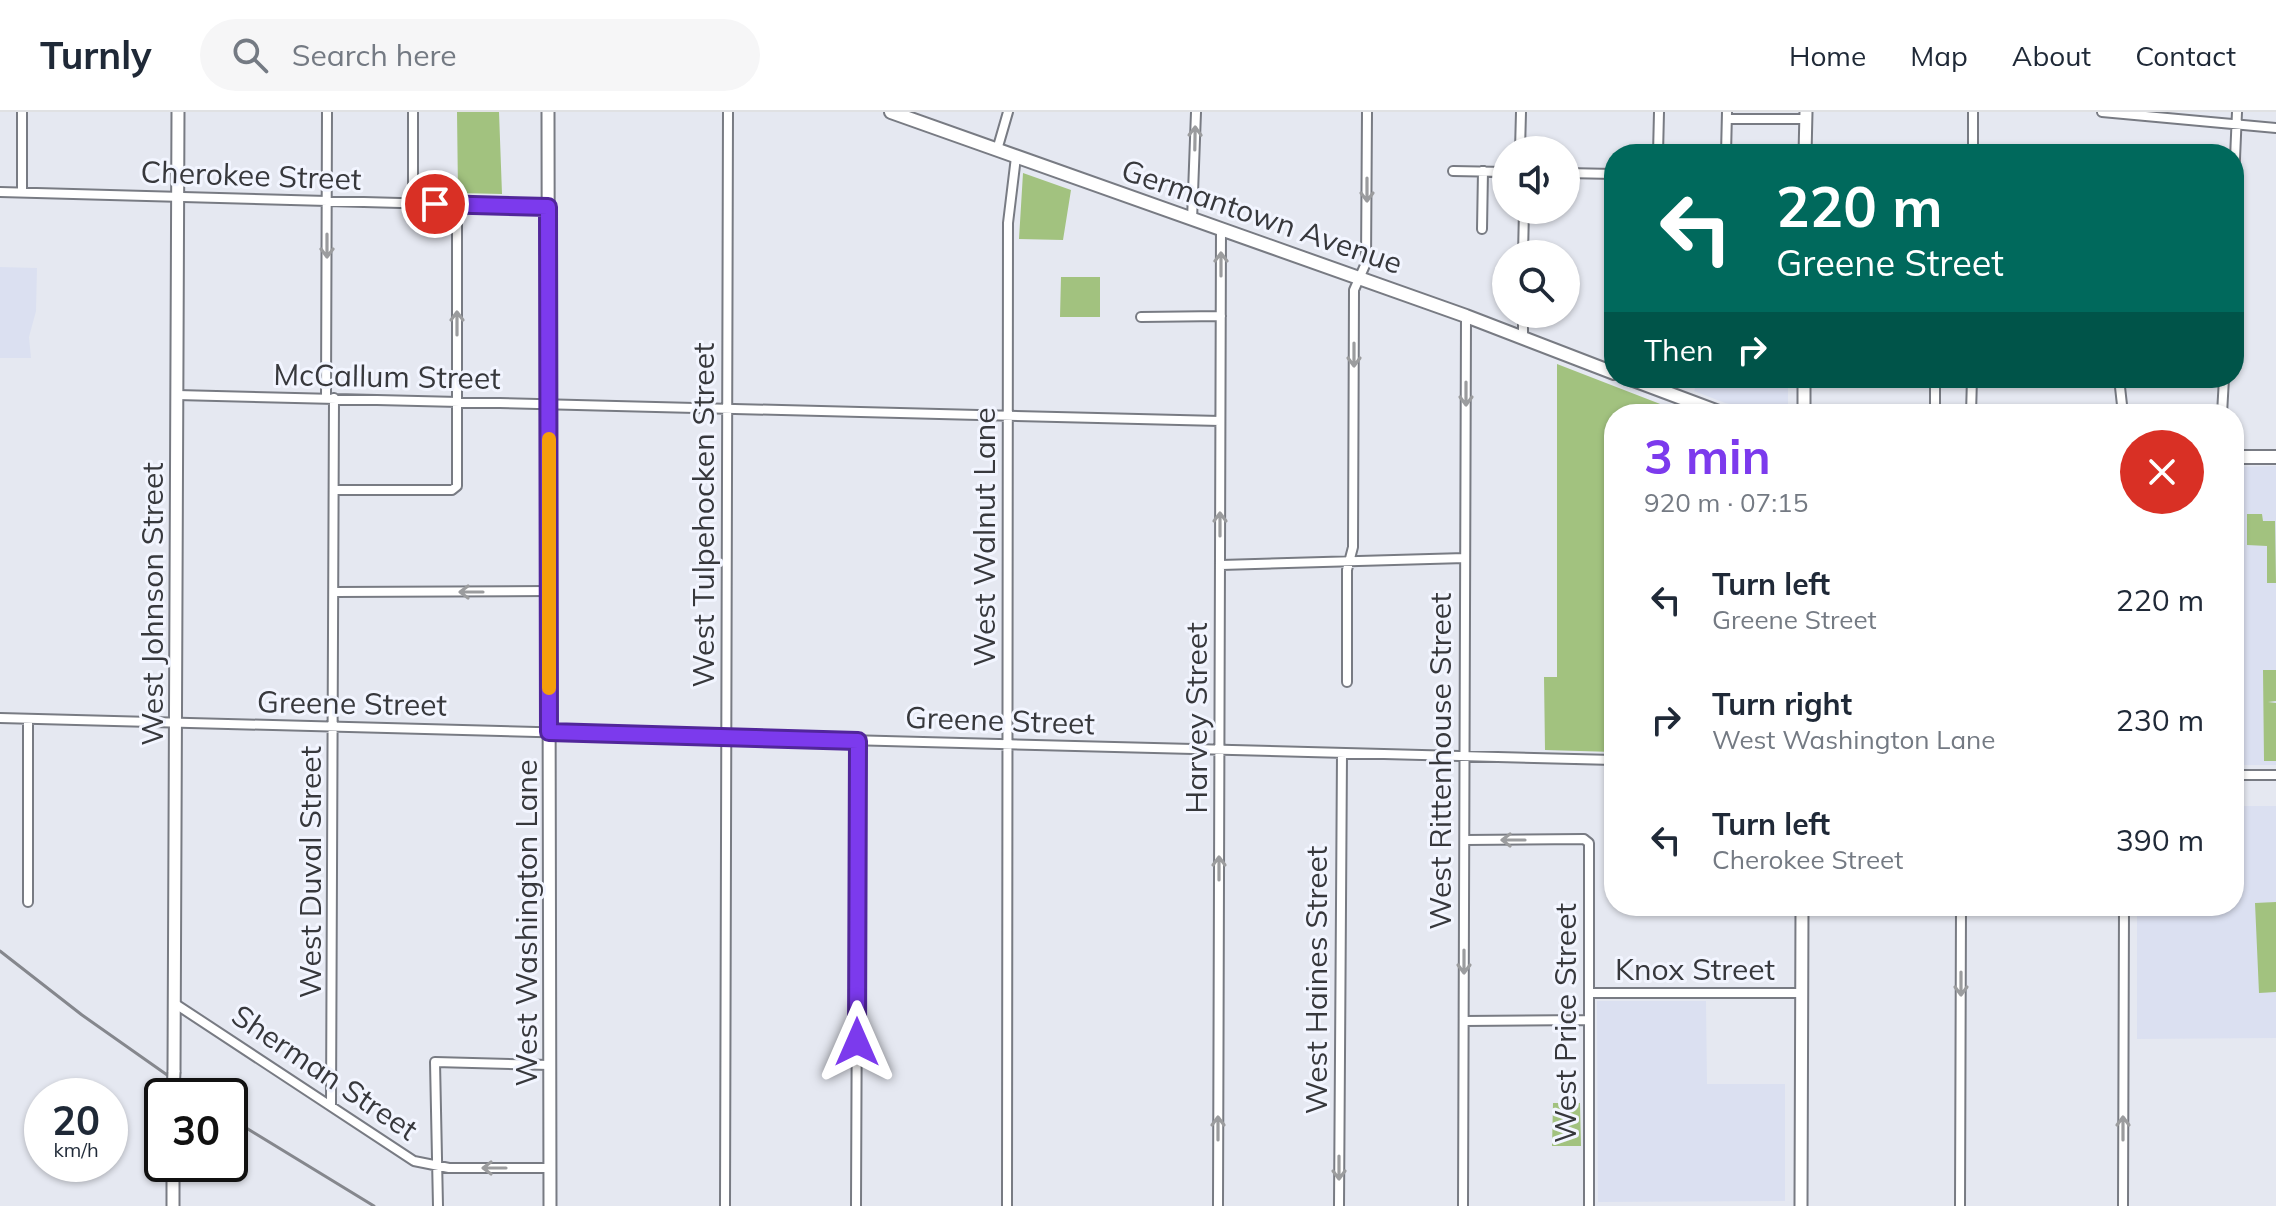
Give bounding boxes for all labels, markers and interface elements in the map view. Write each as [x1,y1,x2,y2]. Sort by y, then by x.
search box [200,19,760,91]
text: Turnly [40,31,152,79]
icon: search [228,33,272,77]
text: Search here [292,36,457,74]
text: Home [1789,38,1866,73]
text: Map [1910,38,1968,73]
text: About [2012,38,2091,73]
text: Contact [2135,38,2236,73]
one-way arrow [1188,125,1203,152]
map controls [1492,136,1580,328]
button: sound [1492,136,1580,224]
street label: Germantown Avenue [1117,150,1407,282]
street label: Cherokee Street [140,152,362,198]
pin [401,170,469,238]
text: 220 m [1776,171,1943,241]
one-way arrow [1359,176,1375,203]
icon: left [1644,176,1748,280]
icon: arrive [413,182,457,226]
one-way arrow [319,232,335,259]
button: search [1492,240,1580,328]
text: Greene Street [1776,240,2004,285]
one-way arrow [1213,251,1229,278]
one-way arrow [449,310,465,337]
icon: right [1730,328,1774,372]
text: Then [1644,331,1714,369]
one-way arrow [1346,341,1362,368]
street label: West Tulpehocken Street [684,342,722,688]
street label: McCallum Street [273,355,501,397]
one-way arrow [1458,380,1474,407]
street label: West Walnut Lane [965,407,1003,667]
text: 3 min [1644,426,1771,486]
button: close [2120,430,2204,514]
street label: West Johnson Street [133,462,171,746]
text: 920 m · 07:15 [1644,486,1808,519]
one-way arrow [1212,511,1228,538]
text: Turn left [1712,565,1830,603]
icon: left [1644,578,1688,622]
text: 220 m [2116,581,2204,619]
one-way arrow [458,584,485,600]
street label: West Rittenhouse Street [1421,592,1459,930]
text: Greene Street [1712,603,1877,636]
street label: Harvey Street [1177,622,1215,814]
street label: Greene Street [257,682,447,724]
text: Turn right [1712,685,1852,723]
street label: Greene Street [904,698,1096,742]
icon: right [1644,698,1688,742]
text: 230 m [2116,701,2204,739]
text: West Washington Lane [1712,723,1995,756]
street label: West Duval Street [291,746,329,998]
street label: West Washington Lane [507,759,545,1087]
text: Turn left [1712,805,1830,843]
icon: left [1644,818,1688,862]
text: 390 m [2116,821,2204,859]
one-way arrow [1500,832,1527,848]
text: Cherokee Street [1712,843,1903,876]
street label: West Haines Street [1297,846,1335,1114]
one-way arrow [1211,855,1227,882]
street label: West Price Street [1546,903,1584,1143]
one-way arrow [1456,948,1472,975]
street label: Knox Street [1615,950,1775,988]
one-way arrow [1953,970,1969,997]
street label: Sherman Street [225,996,425,1148]
position arrow [815,1000,899,1084]
speed limit sign: 30 [144,1078,248,1182]
text: 20 [52,1095,100,1145]
one-way arrow [1210,1115,1226,1142]
one-way arrow [2115,1115,2131,1142]
text: km/h [53,1137,99,1162]
one-way arrow [1331,1154,1347,1181]
one-way arrow [481,1160,508,1176]

